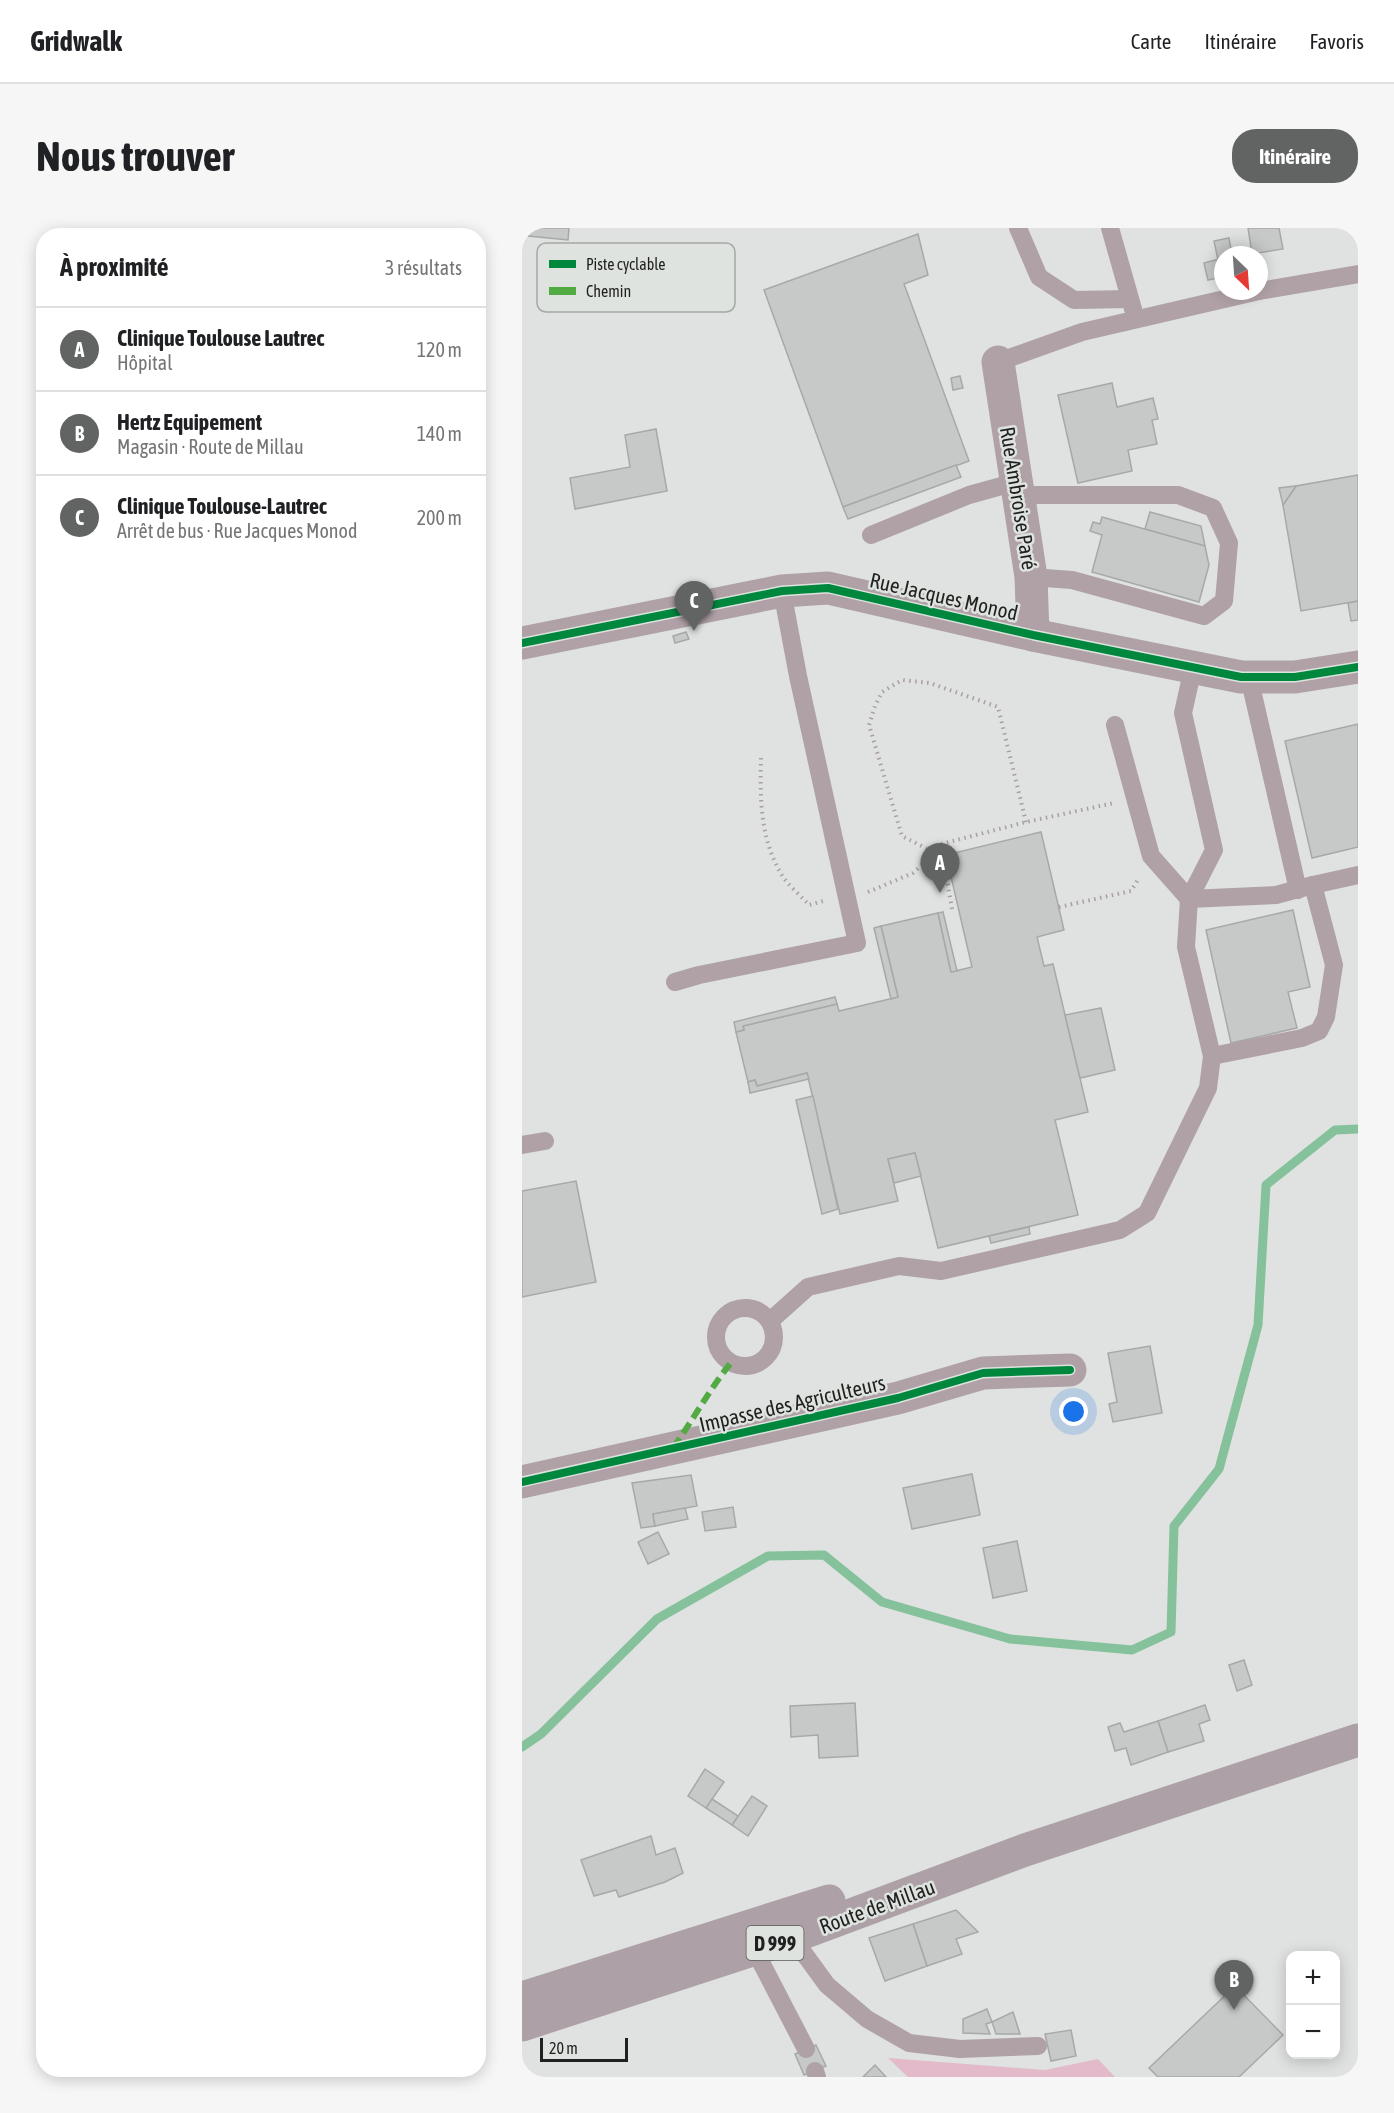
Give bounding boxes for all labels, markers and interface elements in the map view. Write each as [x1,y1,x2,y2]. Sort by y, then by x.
text: Gridwalk [30,25,122,57]
text: Carte [1131,29,1171,53]
text: Itinéraire [1204,29,1276,53]
text: Favoris [1309,29,1364,53]
button: Itinéraire [1232,129,1358,183]
text: Nous trouver [36,132,234,180]
legend [537,243,735,312]
north arrow [1214,246,1268,300]
text: À proximité [60,252,168,282]
text: Piste cyclable [586,255,666,274]
text: 3 résultats [385,256,462,279]
text: Chemin [586,282,631,300]
text: Clinique Toulouse Lautrec [117,325,324,351]
text: A [75,338,84,361]
text: 120 m [417,338,462,361]
text: Hôpital [117,351,172,374]
text: Hertz Equipement [117,409,262,435]
text: B [75,422,84,445]
text: 140 m [417,422,462,445]
street label: Rue Ambroise Paré [996,425,1042,571]
text: Magasin · Route de Millau [117,435,304,458]
text: Clinique Toulouse-Lautrec [117,493,327,519]
text: C [75,506,84,529]
text: 200 m [417,506,462,529]
text: Arrêt de bus · Rue Jacques Monod [117,519,357,542]
street label: Rue Jacques Monod [868,567,1020,625]
pin: C [674,582,714,631]
pin: A [920,844,960,893]
street label: Impasse des Agriculteurs [697,1370,887,1436]
your location [1059,1397,1088,1426]
street label: Route de Millau [816,1874,938,1938]
road number: D 999 [746,1926,804,1960]
map controls [1286,1951,1340,2059]
button: + [1286,1951,1340,2005]
pin: B [1214,1960,1254,2010]
button: − [1286,2005,1340,2059]
scale bar [540,2035,628,2062]
text: 20 m [549,2039,578,2057]

